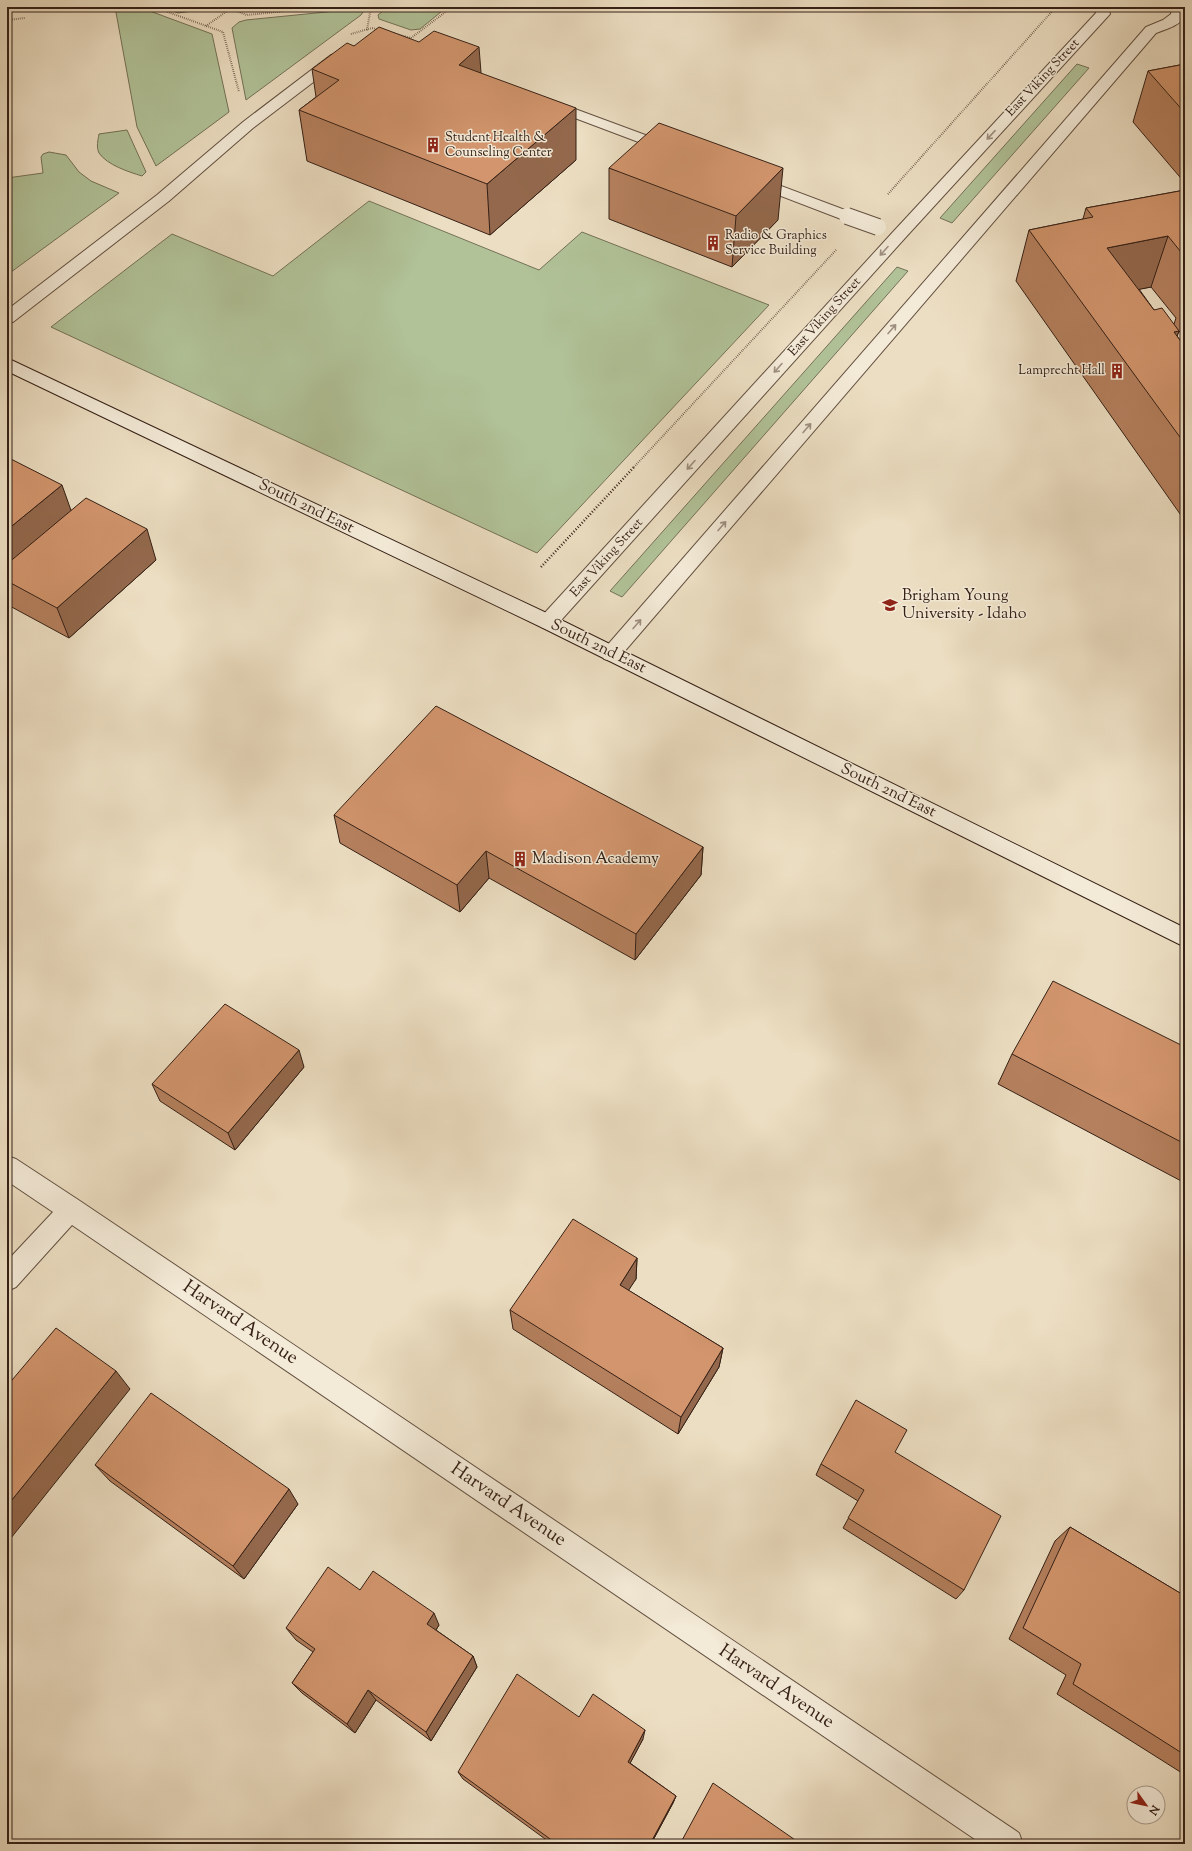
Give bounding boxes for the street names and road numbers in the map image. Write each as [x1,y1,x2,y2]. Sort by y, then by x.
street label: East Viking Street [1002,35,1084,121]
street label: East Viking Street [785,273,866,360]
street label: South 2nd East [254,474,358,540]
street label: East Viking Street [567,514,648,601]
street label: South 2nd East [546,614,650,680]
street label: South 2nd East [836,758,940,824]
street label: Harvard Avenue [177,1274,303,1372]
street label: Harvard Avenue [445,1456,571,1554]
street label: Harvard Avenue [713,1638,839,1736]

